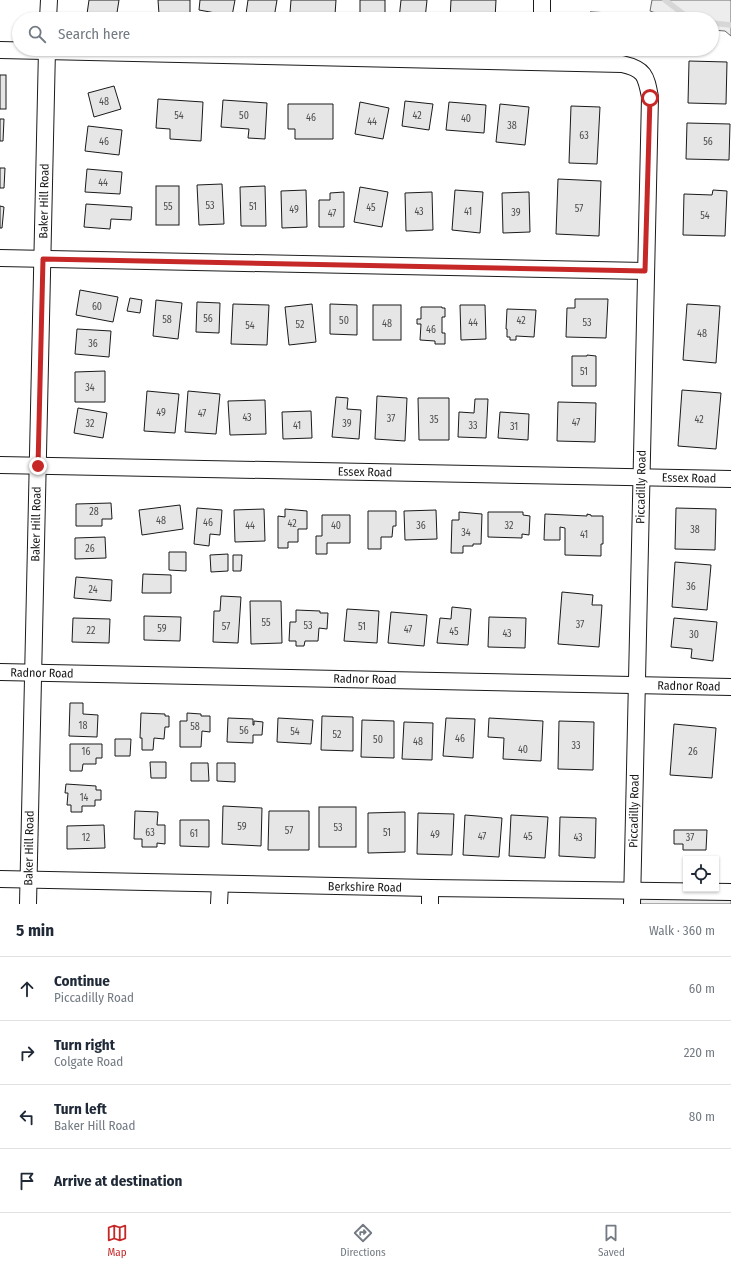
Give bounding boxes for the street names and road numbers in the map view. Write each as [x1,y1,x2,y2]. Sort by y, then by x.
street label: Baker Hill Road [36,163,52,239]
street label: Piccadilly Road [633,450,649,524]
street label: Essex Road [338,465,392,479]
street label: Essex Road [662,471,716,485]
street label: Baker Hill Road [28,486,44,562]
street label: Radnor Road [10,665,74,681]
street label: Radnor Road [333,671,397,687]
street label: Radnor Road [657,678,721,694]
street label: Piccadilly Road [626,774,642,848]
street label: Baker Hill Road [21,810,37,886]
street label: Berkshire Road [328,879,402,895]

